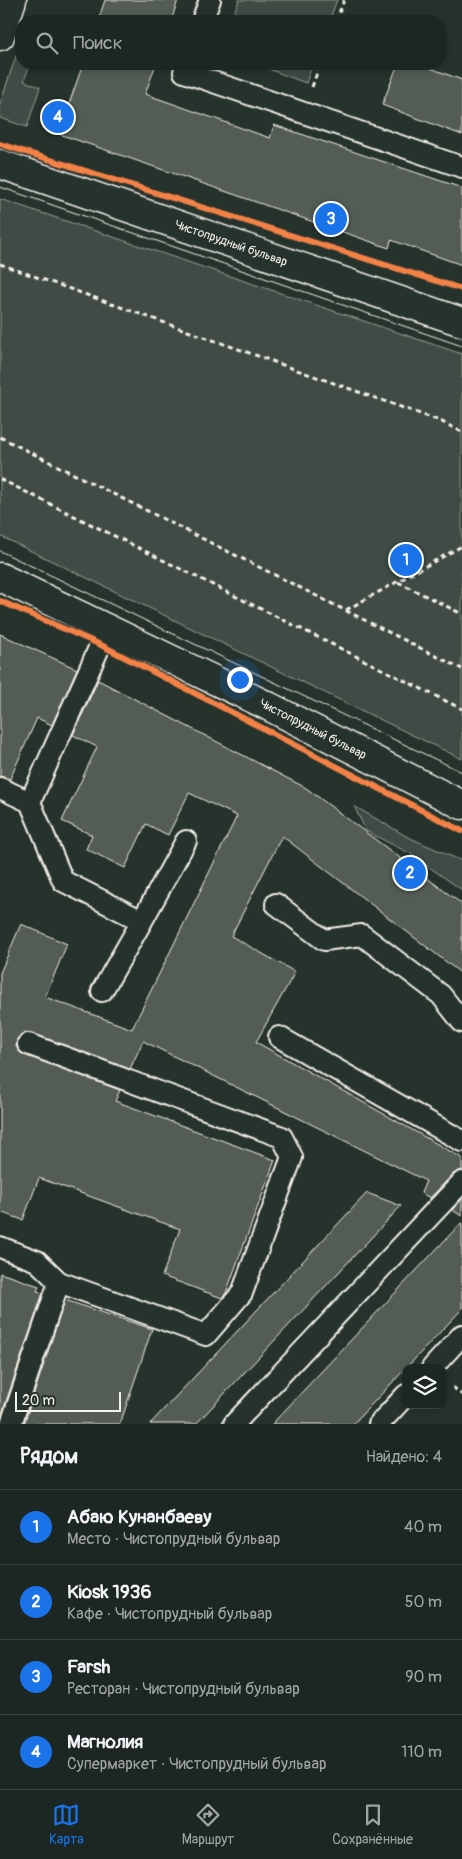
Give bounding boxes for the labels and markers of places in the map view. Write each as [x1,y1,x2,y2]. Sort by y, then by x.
pin: 4 [42,98,74,136]
pin: 3 [315,200,347,238]
pin: 1 [390,541,422,579]
pin: 2 [394,854,426,892]

